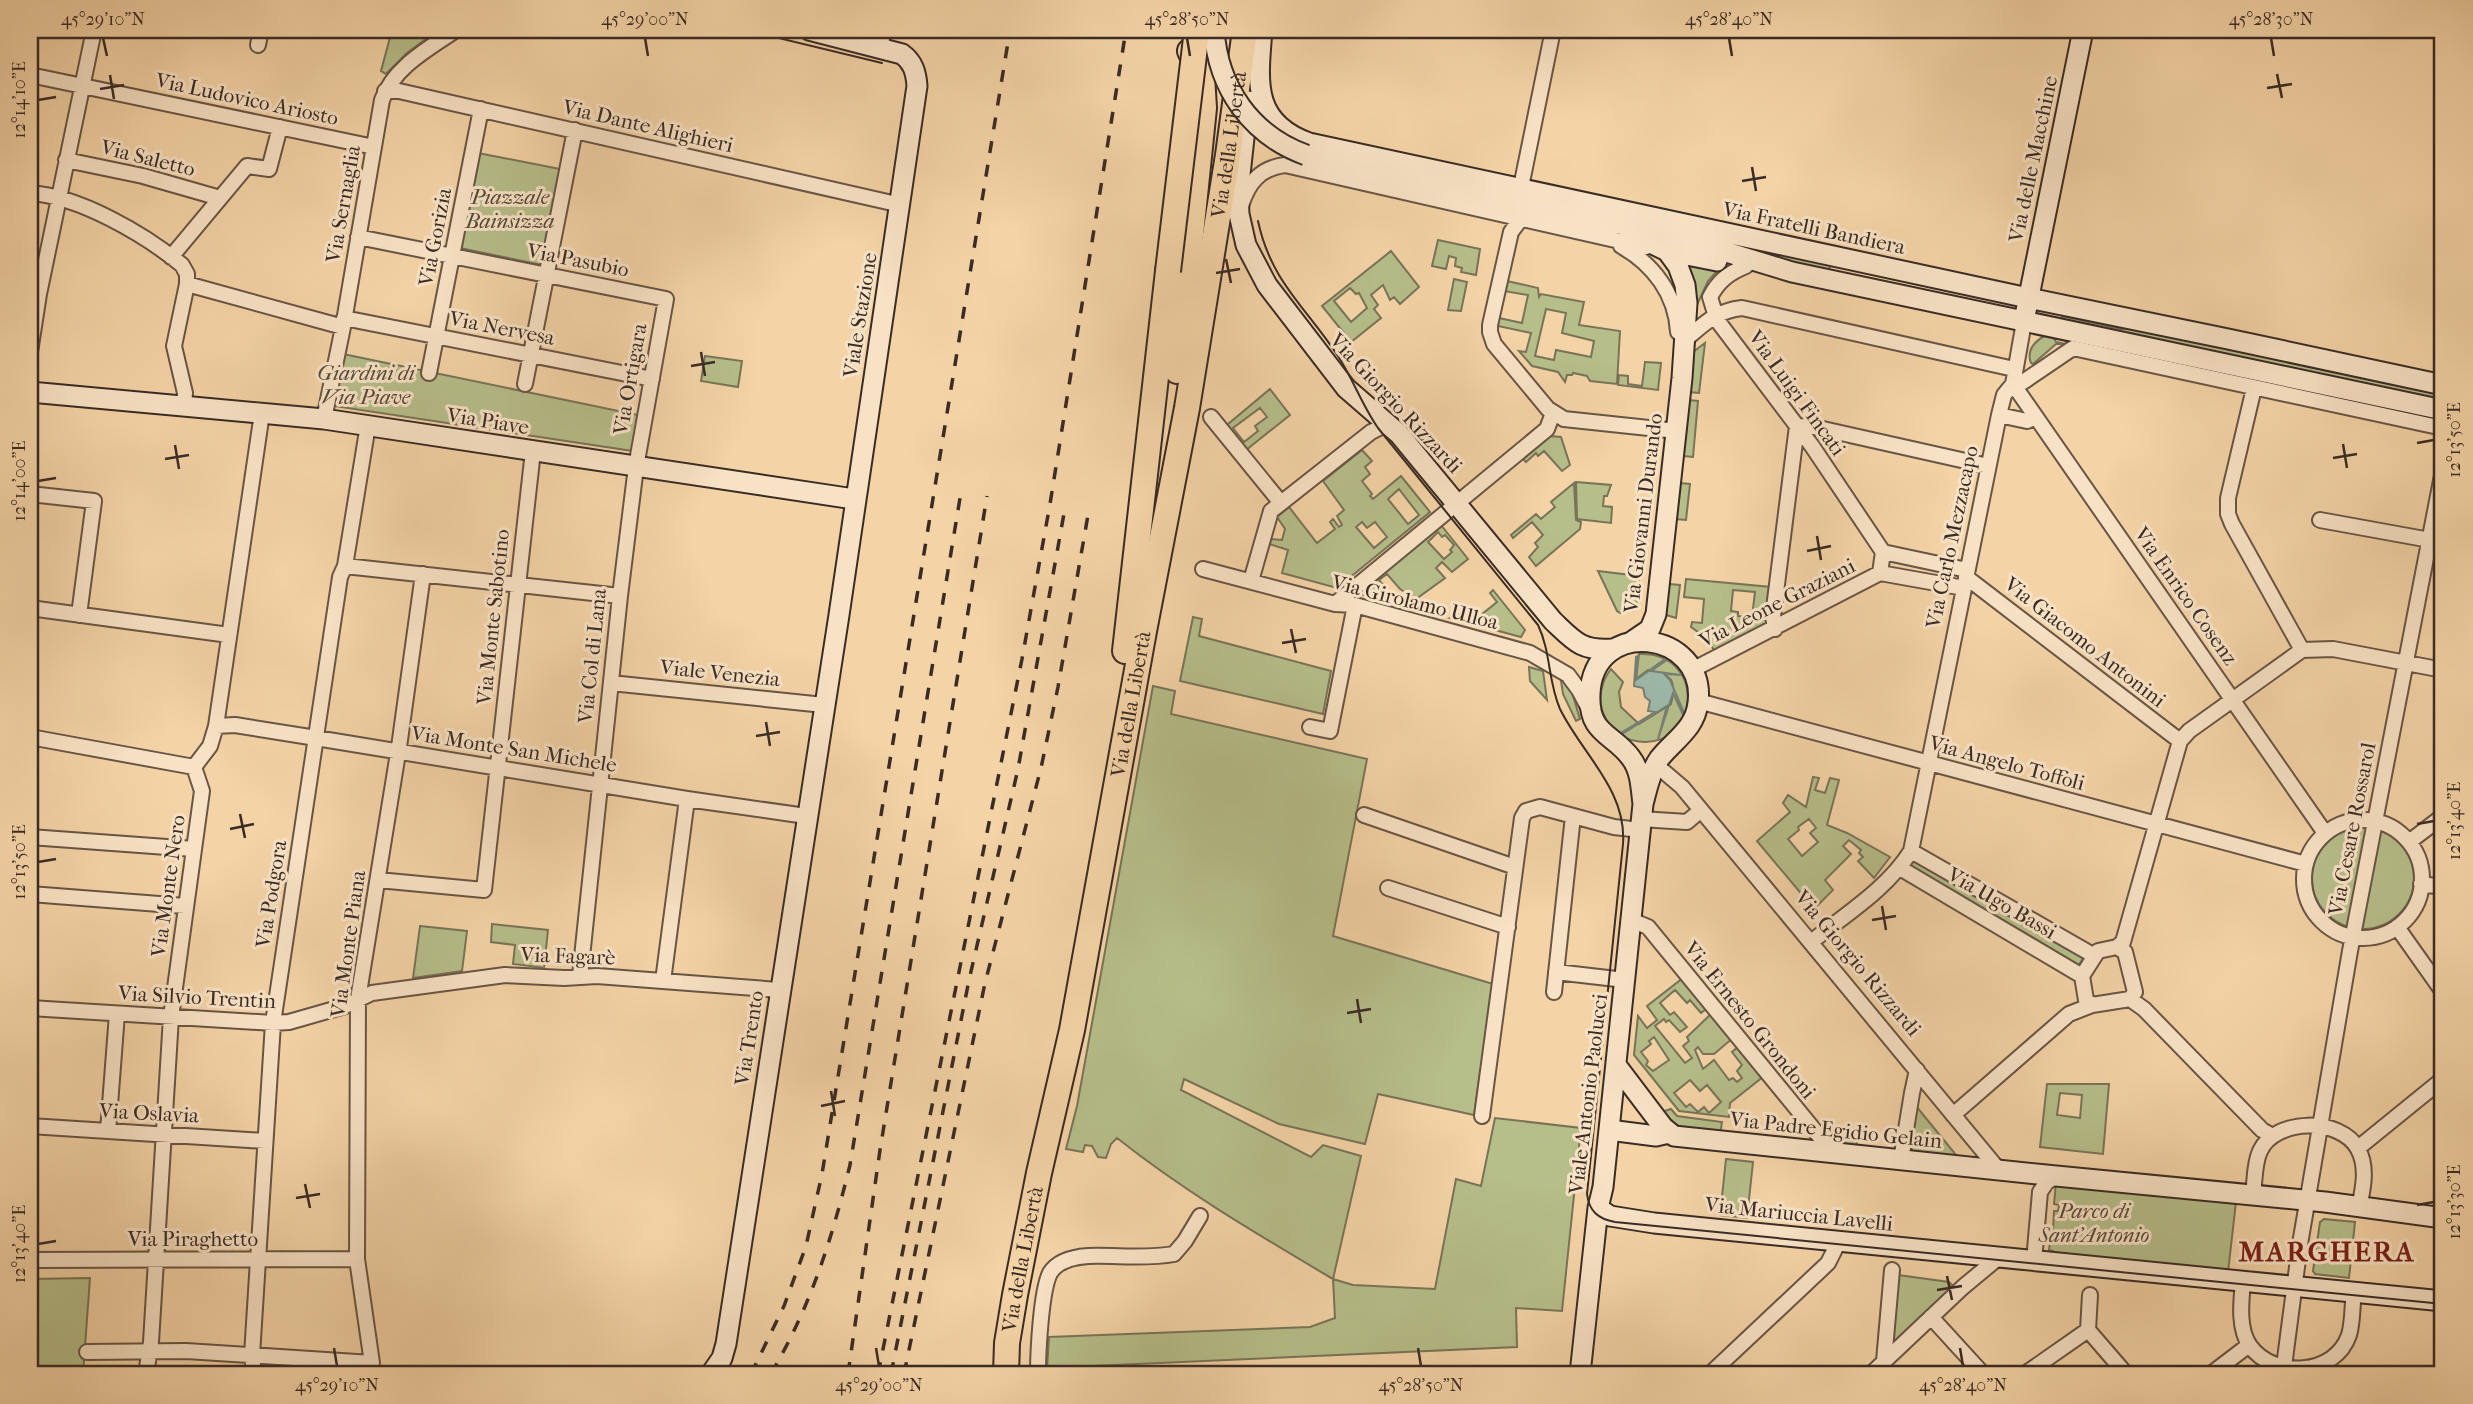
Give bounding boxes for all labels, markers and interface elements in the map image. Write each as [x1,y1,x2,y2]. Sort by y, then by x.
text: 45°29'10"N [61,9,145,30]
text: 45°29'00"N [601,9,689,30]
text: 45°28'50"N [1145,9,1230,30]
text: 45°28'40"N [1685,9,1773,30]
text: 45°28'30"N [2229,9,2314,30]
text: 12°14'10"E [9,61,30,139]
street label: Via Ludovico Ariosto [152,68,341,130]
street label: Via della Libertà [1206,69,1251,221]
street label: Via delle Macchine [2003,73,2062,246]
street label: Via Dante Alighieri [559,94,736,157]
street label: Via Saletto [97,134,198,181]
street label: Via Sernaglia [321,143,365,266]
street label: Via Gorizia [414,185,456,289]
park label: Piazzale Bainsizza [464,185,555,233]
street label: Via Fratelli Bandiera [1720,197,1908,259]
street label: Via Pasubio [524,238,631,282]
street label: Viale Stazione [838,251,882,380]
street label: Via Nervesa [446,306,557,350]
street label: Via Ortigara [608,321,652,438]
street label: Via Luigi Fincati [1743,325,1850,460]
street label: Via Giorgio Rizzardi [1324,327,1467,478]
park label: Giardini di Via Piave [317,361,417,409]
text: 12°13'50"E [2444,402,2465,478]
street label: Via Piave [444,403,531,439]
street label: Via Giovanni Durando [1619,412,1667,615]
text: 12°14'00"E [9,440,30,522]
street label: Via Carlo Mezzacapo [1921,443,1983,632]
street label: Via Enrico Cosenz [2129,522,2243,670]
street label: Via Monte Sabotino [472,528,514,707]
street label: Via Leone Graziani [1694,553,1859,653]
street label: Via Girolamo Ulloa [1328,569,1501,634]
street label: Via Giacomo Antonini [1999,571,2170,712]
street label: Via Col di Lana [573,587,611,726]
street label: Via della Libertà [1106,629,1156,780]
street label: Viale Venezia [658,655,782,691]
street label: Via Monte San Michele [409,721,618,777]
street label: Via Angelo Toffoli [1926,730,2087,795]
street label: Via Cesare Rossarol [2323,740,2381,918]
text: 12°13'40"E [2444,782,2465,860]
street label: Via Monte Nero [146,813,190,960]
text: 12°13'50"E [9,824,30,900]
street label: Via Podgora [250,838,291,951]
street label: Via Ugo Bassi [1942,862,2061,944]
street label: Via Monte Piana [326,869,370,1020]
street label: Via Giorgio Rizzardi [1789,884,1926,1041]
street label: Via Ernesto Grondoni [1679,936,1821,1103]
street label: Via Fagarè [519,942,616,970]
street label: Via Silvio Trentin [116,981,277,1013]
street label: Via Trento [729,989,768,1088]
street label: Viale Antonio Paolucci [1564,992,1612,1197]
street label: Via Oslavia [97,1098,200,1128]
street label: Via Padre Egidio Gelain [1728,1107,1943,1153]
text: 12°13'30"E [2444,1164,2465,1240]
street label: Via della Libertà [997,1184,1048,1335]
street label: Via Mariuccia Lavelli [1703,1192,1894,1236]
park label: Parco di Sant'Antonio [2038,1199,2150,1247]
text: 12°13'40"E [9,1205,30,1283]
street label: Via Piraghetto [127,1227,258,1251]
district label: MARGHERA [2239,1235,2415,1268]
text: 45°29'10"N [295,1375,379,1396]
text: 45°29'00"N [835,1375,923,1396]
text: 45°28'50"N [1379,1375,1464,1396]
text: 45°28'40"N [1919,1375,2007,1396]

